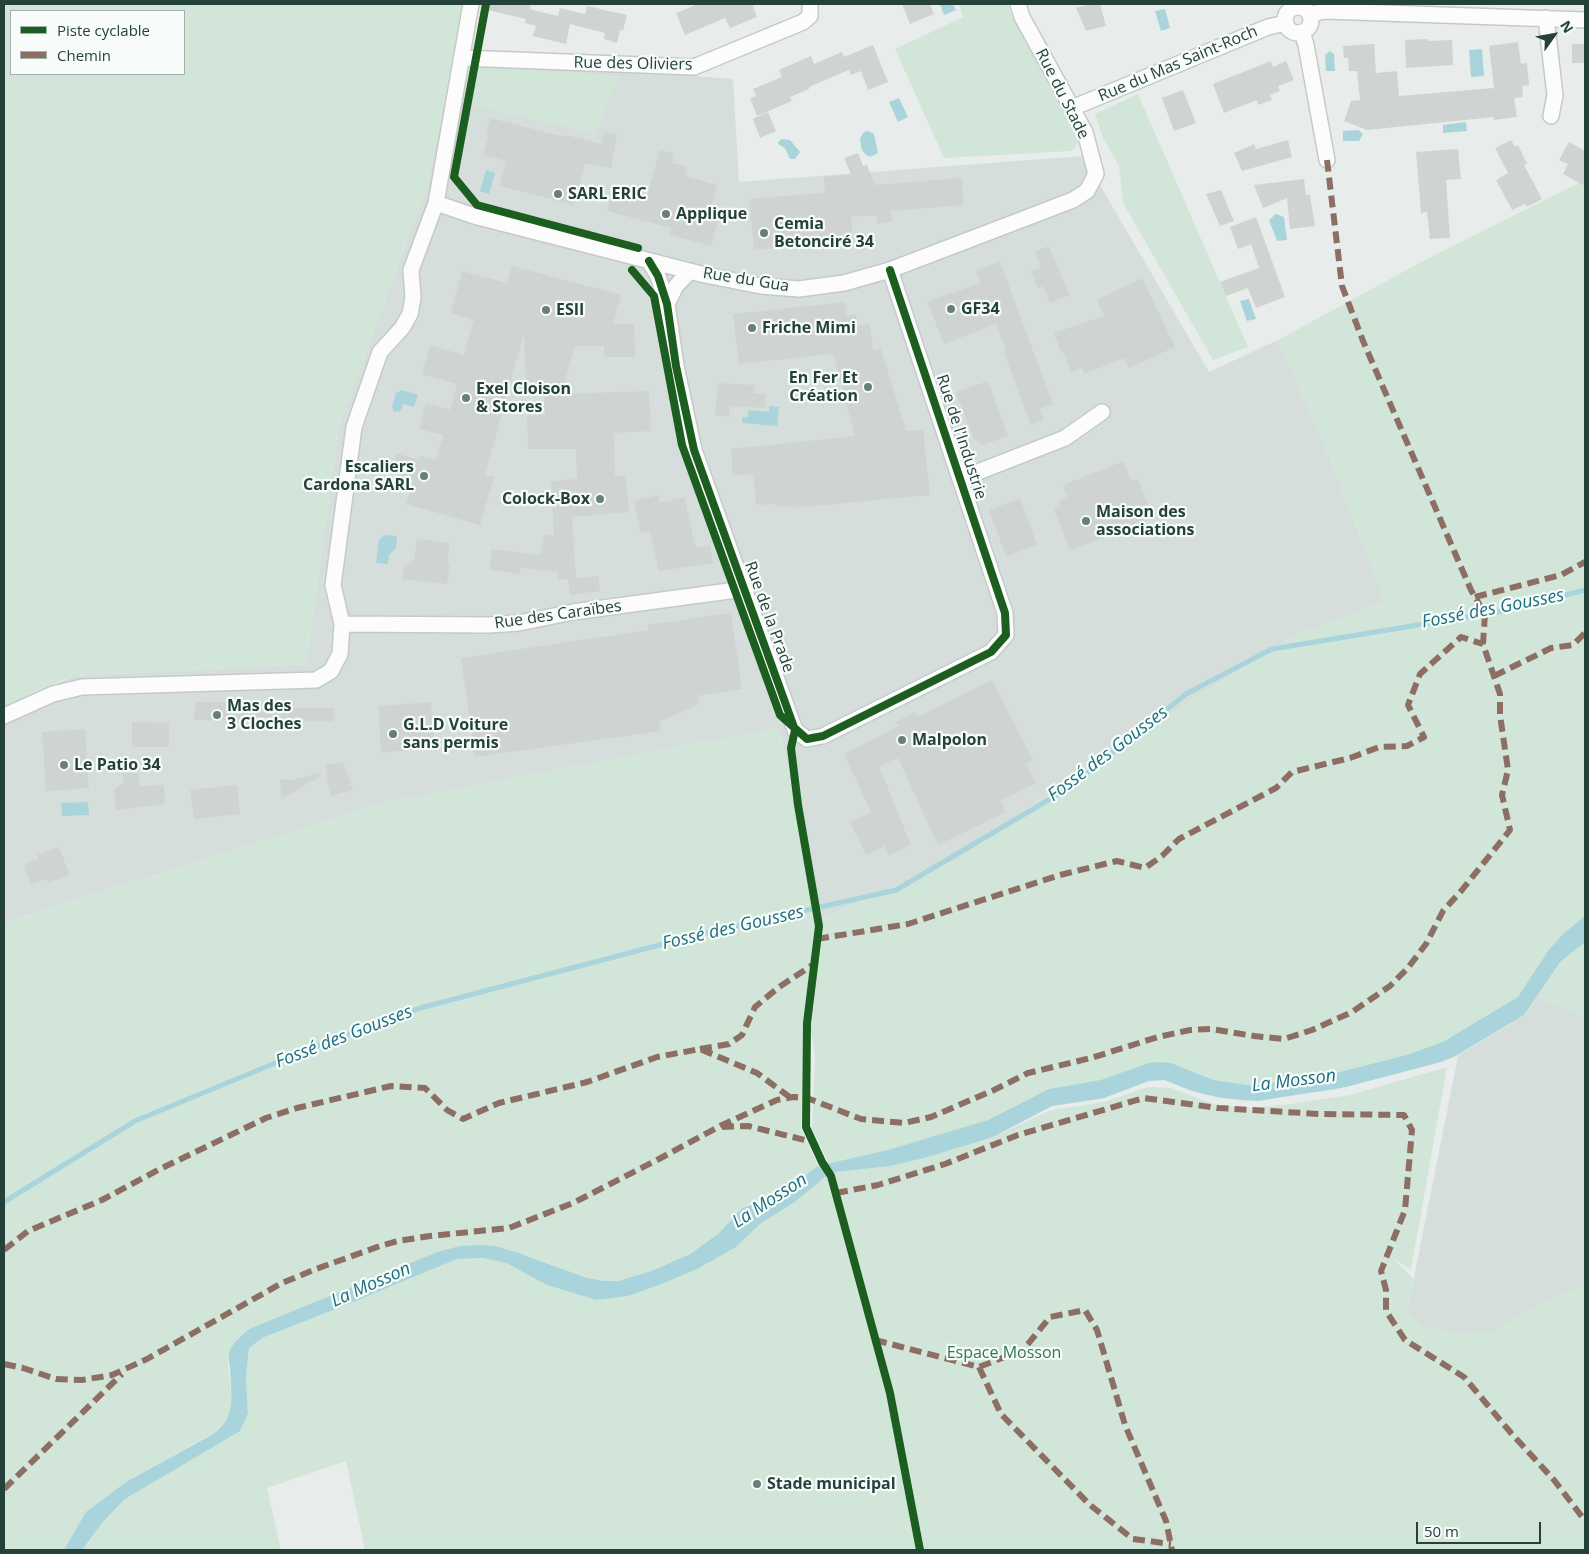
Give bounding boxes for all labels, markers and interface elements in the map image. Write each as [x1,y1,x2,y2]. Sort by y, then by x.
legend [10,10,185,75]
north arrow [1529,10,1579,60]
text: N [1556,17,1578,37]
text: Piste cyclable [57,20,150,40]
street label: Rue du Mas Saint-Roch [1096,22,1260,106]
text: Chemin [57,45,111,65]
street label: Rue du Stade [1031,46,1093,142]
street label: Rue des Oliviers [573,53,693,75]
place label: SARL ERIC [568,184,647,204]
marker: SARL ERIC [552,188,564,200]
place label: Applique [676,204,747,224]
marker: Applique [660,208,672,220]
place label: Cemia Betonciré 34 [774,214,874,252]
marker: Cemia Betonciré 34 [758,227,770,239]
street label: Rue du Gua [702,264,790,296]
place label: GF34 [961,299,1000,319]
place label: ESII [556,300,584,320]
marker: GF34 [945,303,957,315]
marker: ESII [540,304,552,316]
place label: Friche Mimi [762,318,856,338]
marker: Friche Mimi [746,322,758,334]
place label: En Fer Et Création [789,368,858,406]
street label: Rue de l'Industrie [932,372,990,502]
place label: Exel Cloison & Stores [476,379,571,417]
marker: En Fer Et Création [862,381,874,393]
marker: Exel Cloison & Stores [460,392,472,404]
place label: Escaliers Cardona SARL [303,457,414,495]
marker: Escaliers Cardona SARL [418,470,430,482]
place label: Colock-Box [502,489,590,509]
marker: Colock-Box [594,493,606,505]
place label: Maison des associations [1096,502,1194,540]
marker: Maison des associations [1080,515,1092,527]
street label: Rue de la Prade [740,559,798,675]
water label: Fossé des Gousses [1420,585,1566,633]
street label: Rue des Caraïbes [493,597,623,633]
place label: Mas des 3 Cloches [227,696,301,734]
water label: Fossé des Gousses [1044,702,1172,806]
marker: Mas des 3 Cloches [211,709,223,721]
place label: G.L.D Voiture sans permis [403,715,508,753]
marker: G.L.D Voiture sans permis [387,728,399,740]
place label: Malpolon [912,730,987,750]
marker: Malpolon [896,734,908,746]
place label: Le Patio 34 [74,755,161,775]
marker: Le Patio 34 [58,759,70,771]
water label: Fossé des Gousses [660,901,806,955]
water label: Fossé des Gousses [273,1001,415,1073]
water label: La Mosson [1251,1065,1337,1097]
water label: La Mosson [729,1169,811,1233]
water label: La Mosson [328,1258,414,1312]
park label: Espace Mosson [947,1343,1061,1363]
place label: Stade municipal [767,1474,896,1494]
marker: Stade municipal [751,1478,763,1490]
scale bar [1419,1512,1544,1544]
text: 50 m [1424,1521,1459,1541]

